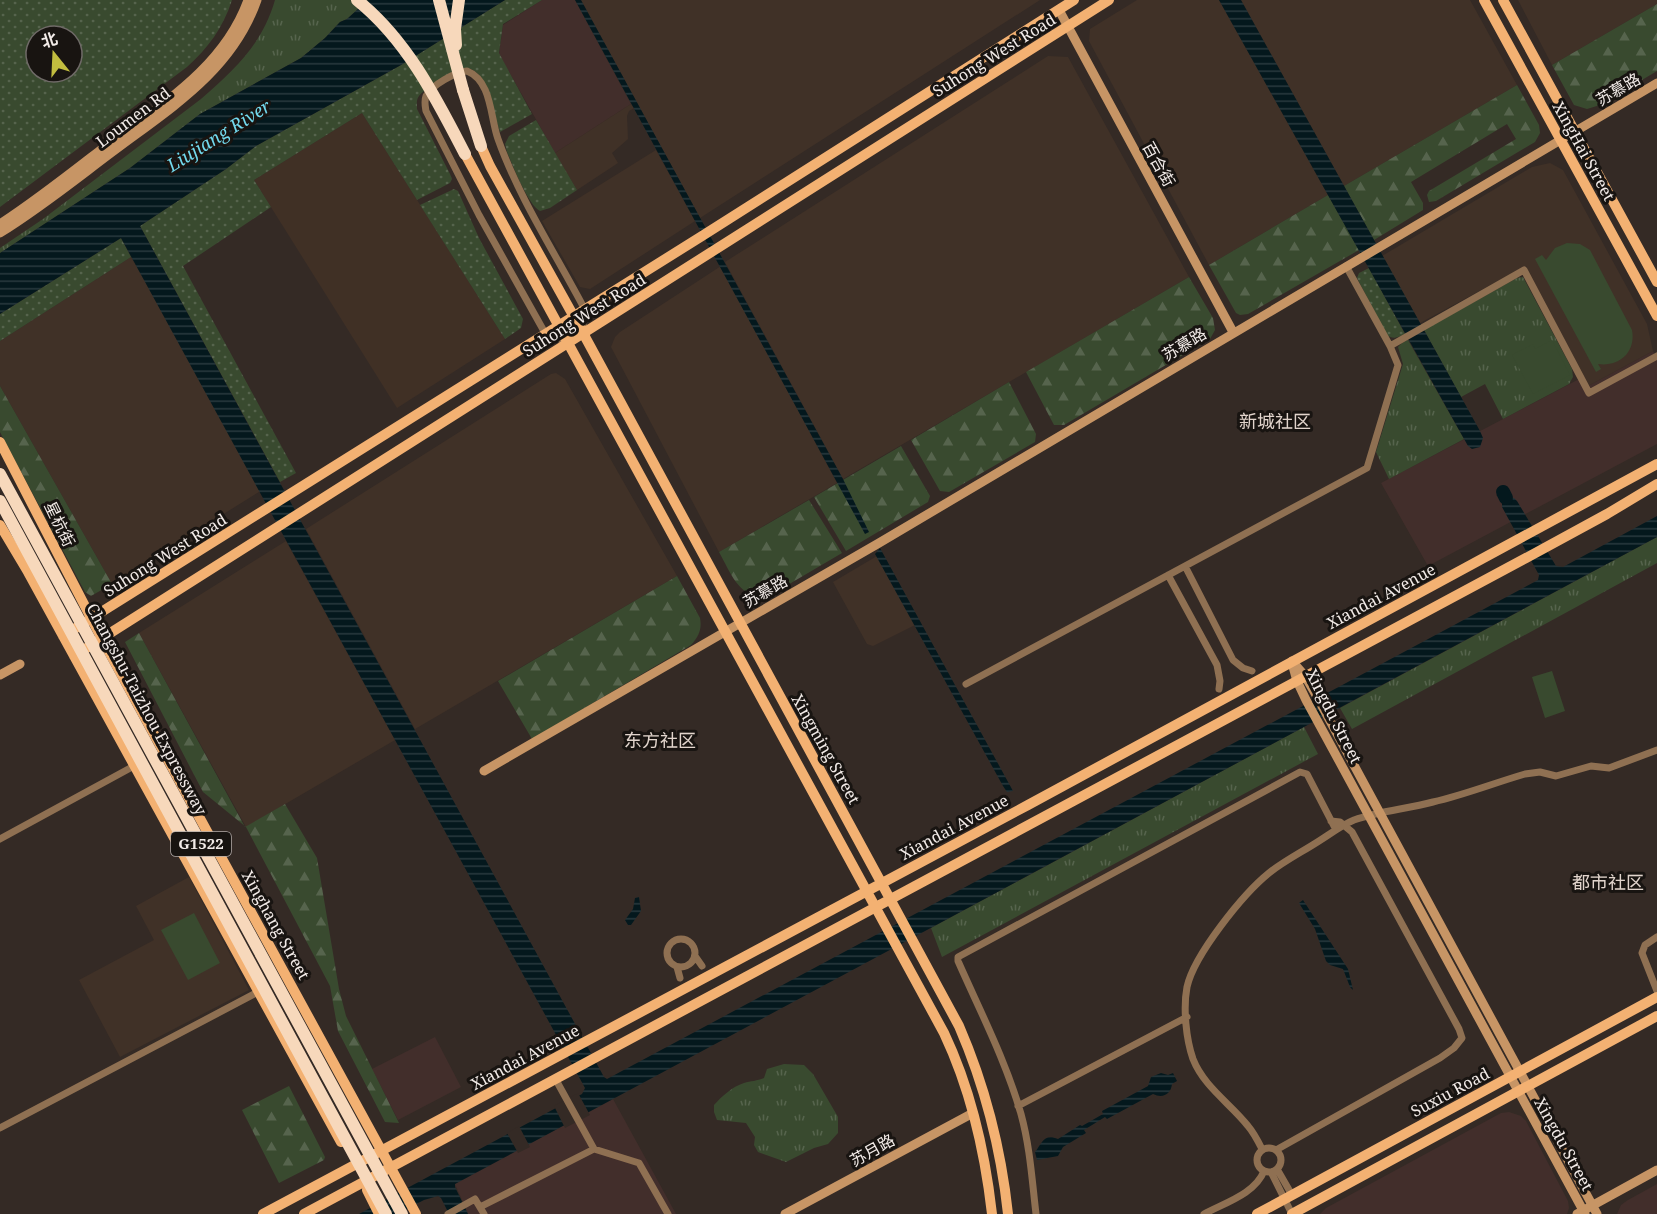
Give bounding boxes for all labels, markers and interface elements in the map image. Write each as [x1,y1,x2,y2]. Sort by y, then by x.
street label: Suhong West Road [928,8,1060,102]
north arrow [24,24,84,84]
text: 北 [38,27,60,53]
street label: 苏慕路 [1592,67,1644,111]
street label: Loumen Rd [91,82,175,152]
water label: Liujiang River [161,93,276,177]
street label: XingHai Street [1548,97,1621,205]
street label: 百合街 [1138,138,1180,190]
street label: Suhong West Road [518,268,650,362]
street label: 苏慕路 [1158,322,1210,366]
district label: 新城社区 [1239,409,1311,433]
street label: 星杭街 [40,498,80,550]
street label: Suhong West Road [99,508,231,602]
street label: Xiandai Avenue [1323,558,1439,634]
street label: 苏慕路 [739,569,791,613]
street label: Changshu-Taizhou Expressway [82,599,213,820]
street label: Xingdu Street [1301,665,1367,767]
street label: Xingming Street [787,690,866,808]
district label: 东方社区 [624,728,696,752]
street label: Xiandai Avenue [896,789,1012,865]
road number: G1522 [171,832,231,856]
street label: Xinghang Street [237,867,315,984]
district label: 都市社区 [1572,870,1644,894]
street label: Xiandai Avenue [467,1019,583,1095]
street label: Suxiu Road [1407,1062,1493,1122]
street label: Xingdu Street [1529,1093,1599,1195]
street label: 苏月路 [846,1129,898,1171]

